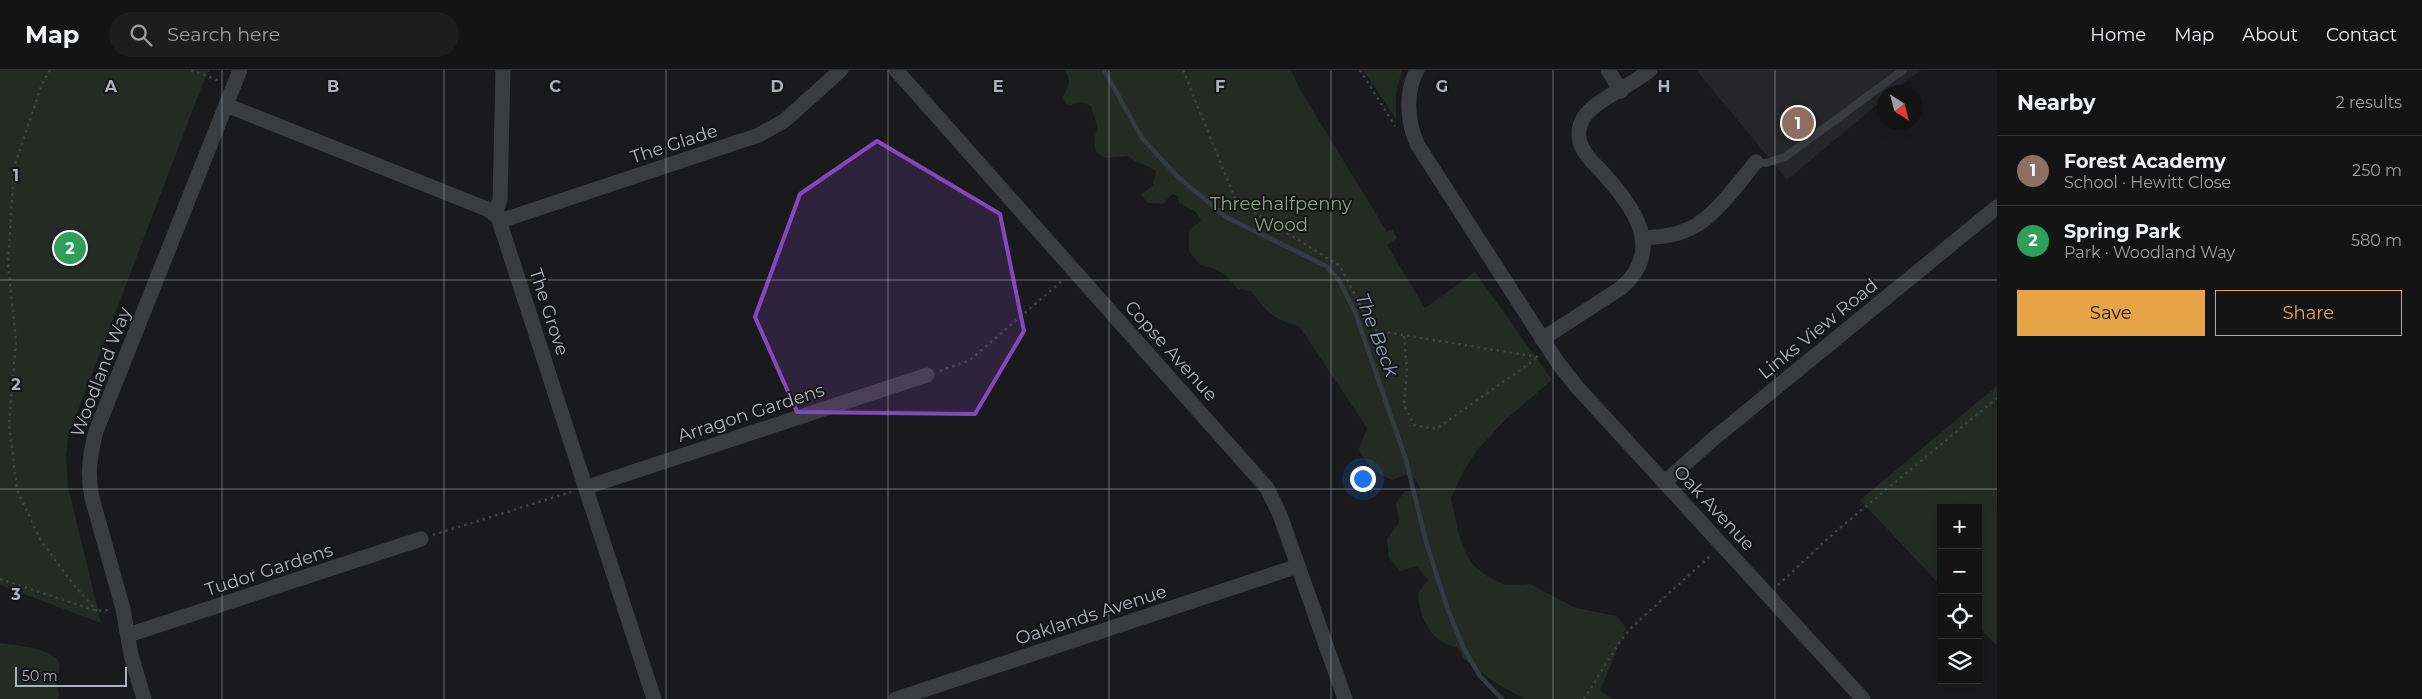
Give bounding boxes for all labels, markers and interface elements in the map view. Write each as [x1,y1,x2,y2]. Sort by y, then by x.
search box [109,12,459,57]
text: Map [25,20,79,49]
icon: search [127,21,155,49]
text: Search here [167,23,280,46]
text: Home [2090,24,2146,46]
text: Map [2174,24,2214,46]
text: About [2242,24,2298,46]
text: Contact [2326,24,2397,46]
text: A [104,77,118,96]
text: B [327,77,339,96]
text: C [549,77,561,96]
text: D [770,77,784,96]
text: E [993,77,1003,96]
text: F [1215,77,1225,96]
text: G [1436,77,1448,96]
text: H [1658,77,1670,96]
north arrow [1877,85,1922,130]
text: Nearby [2017,90,2096,115]
text: 2 results [2336,93,2402,112]
pin: 1 [1782,104,1814,142]
street label: The Glade [628,120,721,168]
text: Forest Academy [2064,150,2226,173]
text: 1 [2030,161,2036,180]
text: 250 m [2352,161,2402,180]
text: 1 [13,166,19,185]
text: School · Hewitt Close [2064,173,2231,192]
park label: Threehalfpenny Wood [1210,193,1352,236]
text: Spring Park [2064,220,2181,243]
pin: 2 [54,229,86,267]
text: 2 [2028,231,2038,250]
text: 580 m [2351,231,2402,250]
text: Park · Woodland Way [2064,243,2235,262]
street label: The Grove [525,266,573,358]
street label: Links View Road [1754,274,1882,384]
water label: The Beck [1351,290,1404,381]
button: Save [2017,290,2205,336]
button: Share [2215,290,2402,336]
street label: Copse Avenue [1120,296,1222,406]
street label: Woodland Way [66,304,136,440]
text: 2 [11,375,21,394]
street label: Arragon Gardens [675,379,827,447]
street label: Oak Avenue [1669,461,1759,555]
your location [1350,466,1376,492]
map controls [1937,504,1982,684]
button: + [1937,504,1982,549]
street label: Tudor Gardens [202,539,336,601]
button: − [1937,549,1982,594]
street label: Oaklands Avenue [1013,580,1170,650]
text: 3 [10,585,21,604]
button: locate [1937,594,1982,639]
button: layers [1937,639,1982,684]
scale bar [15,664,128,687]
text: 50 m [22,667,58,685]

